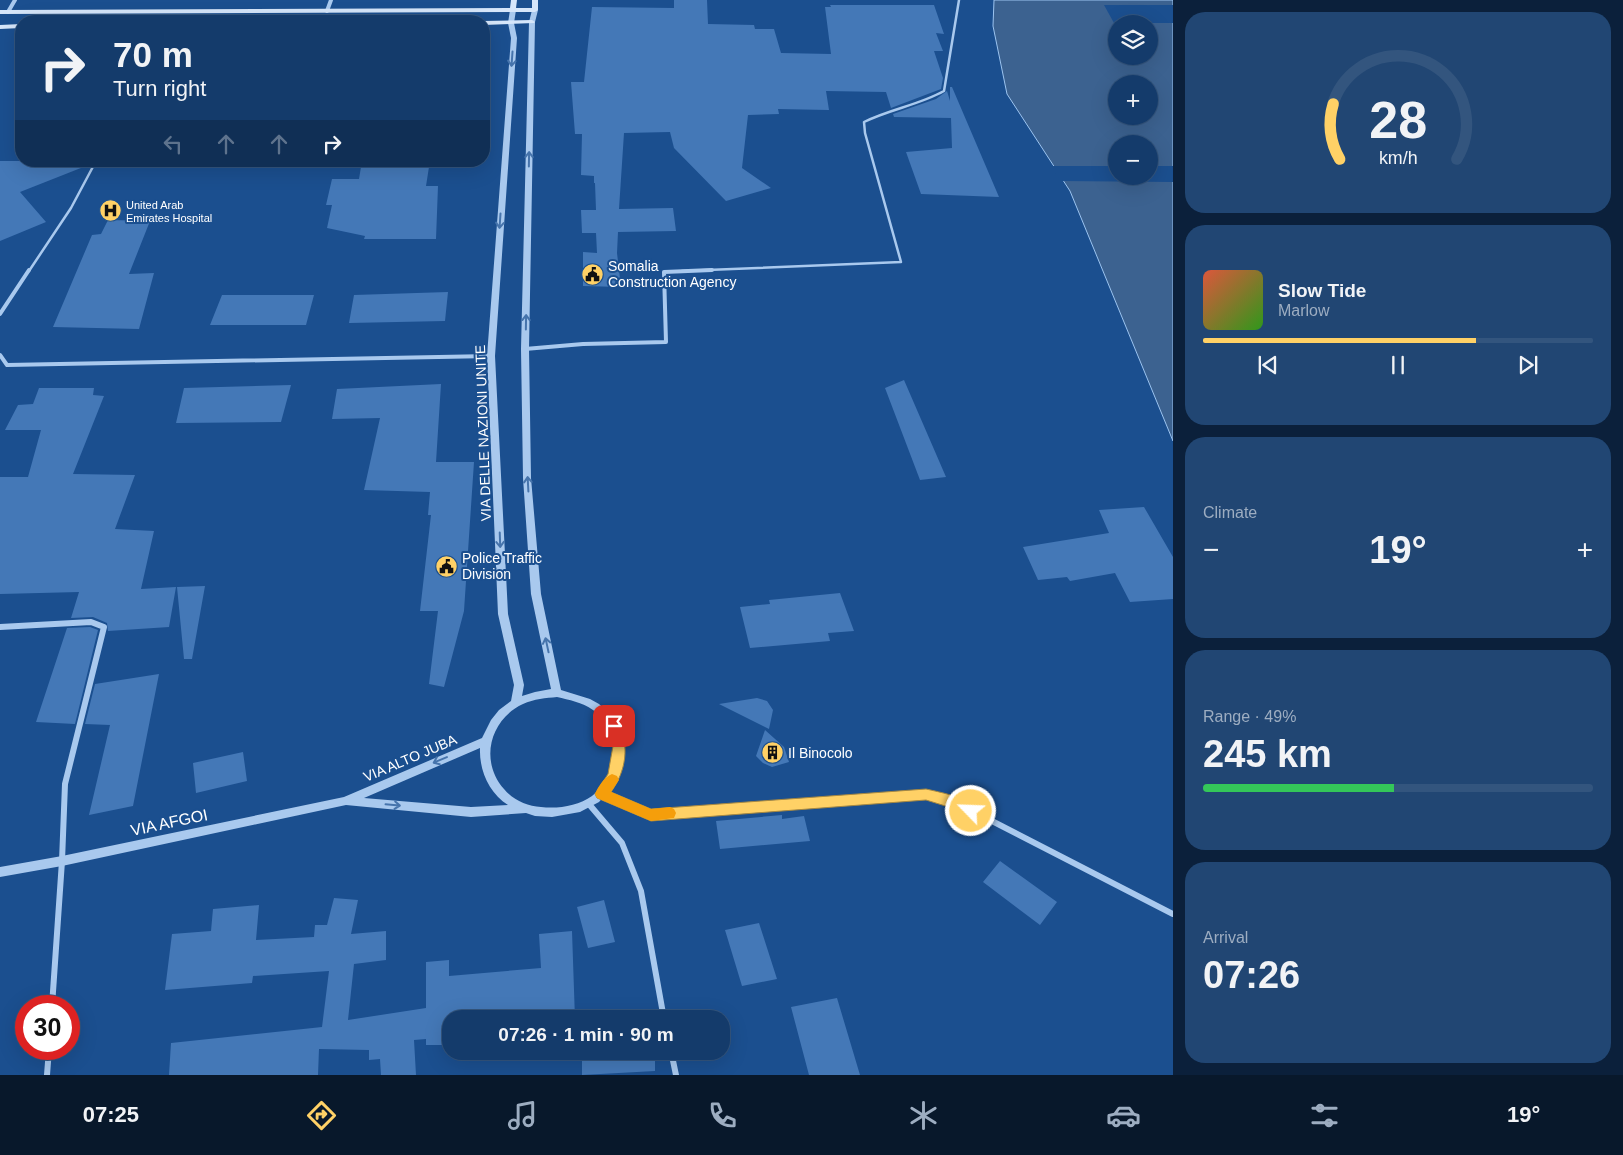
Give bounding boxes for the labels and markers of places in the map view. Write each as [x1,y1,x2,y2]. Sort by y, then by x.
hospital icon: United Arab Emirates Hospital [98,199,122,223]
place label: United Arab Emirates Hospital [126,199,212,224]
place label: Somalia Construction Agency [608,258,736,290]
public building icon: Somalia Construction Agency [580,262,604,286]
place label: Police Traffic Division [462,550,542,582]
public building icon: Police Traffic Division [434,554,458,578]
pin [593,705,635,747]
building icon: Il Binocolo [760,741,784,765]
place label: Il Binocolo [788,745,853,761]

